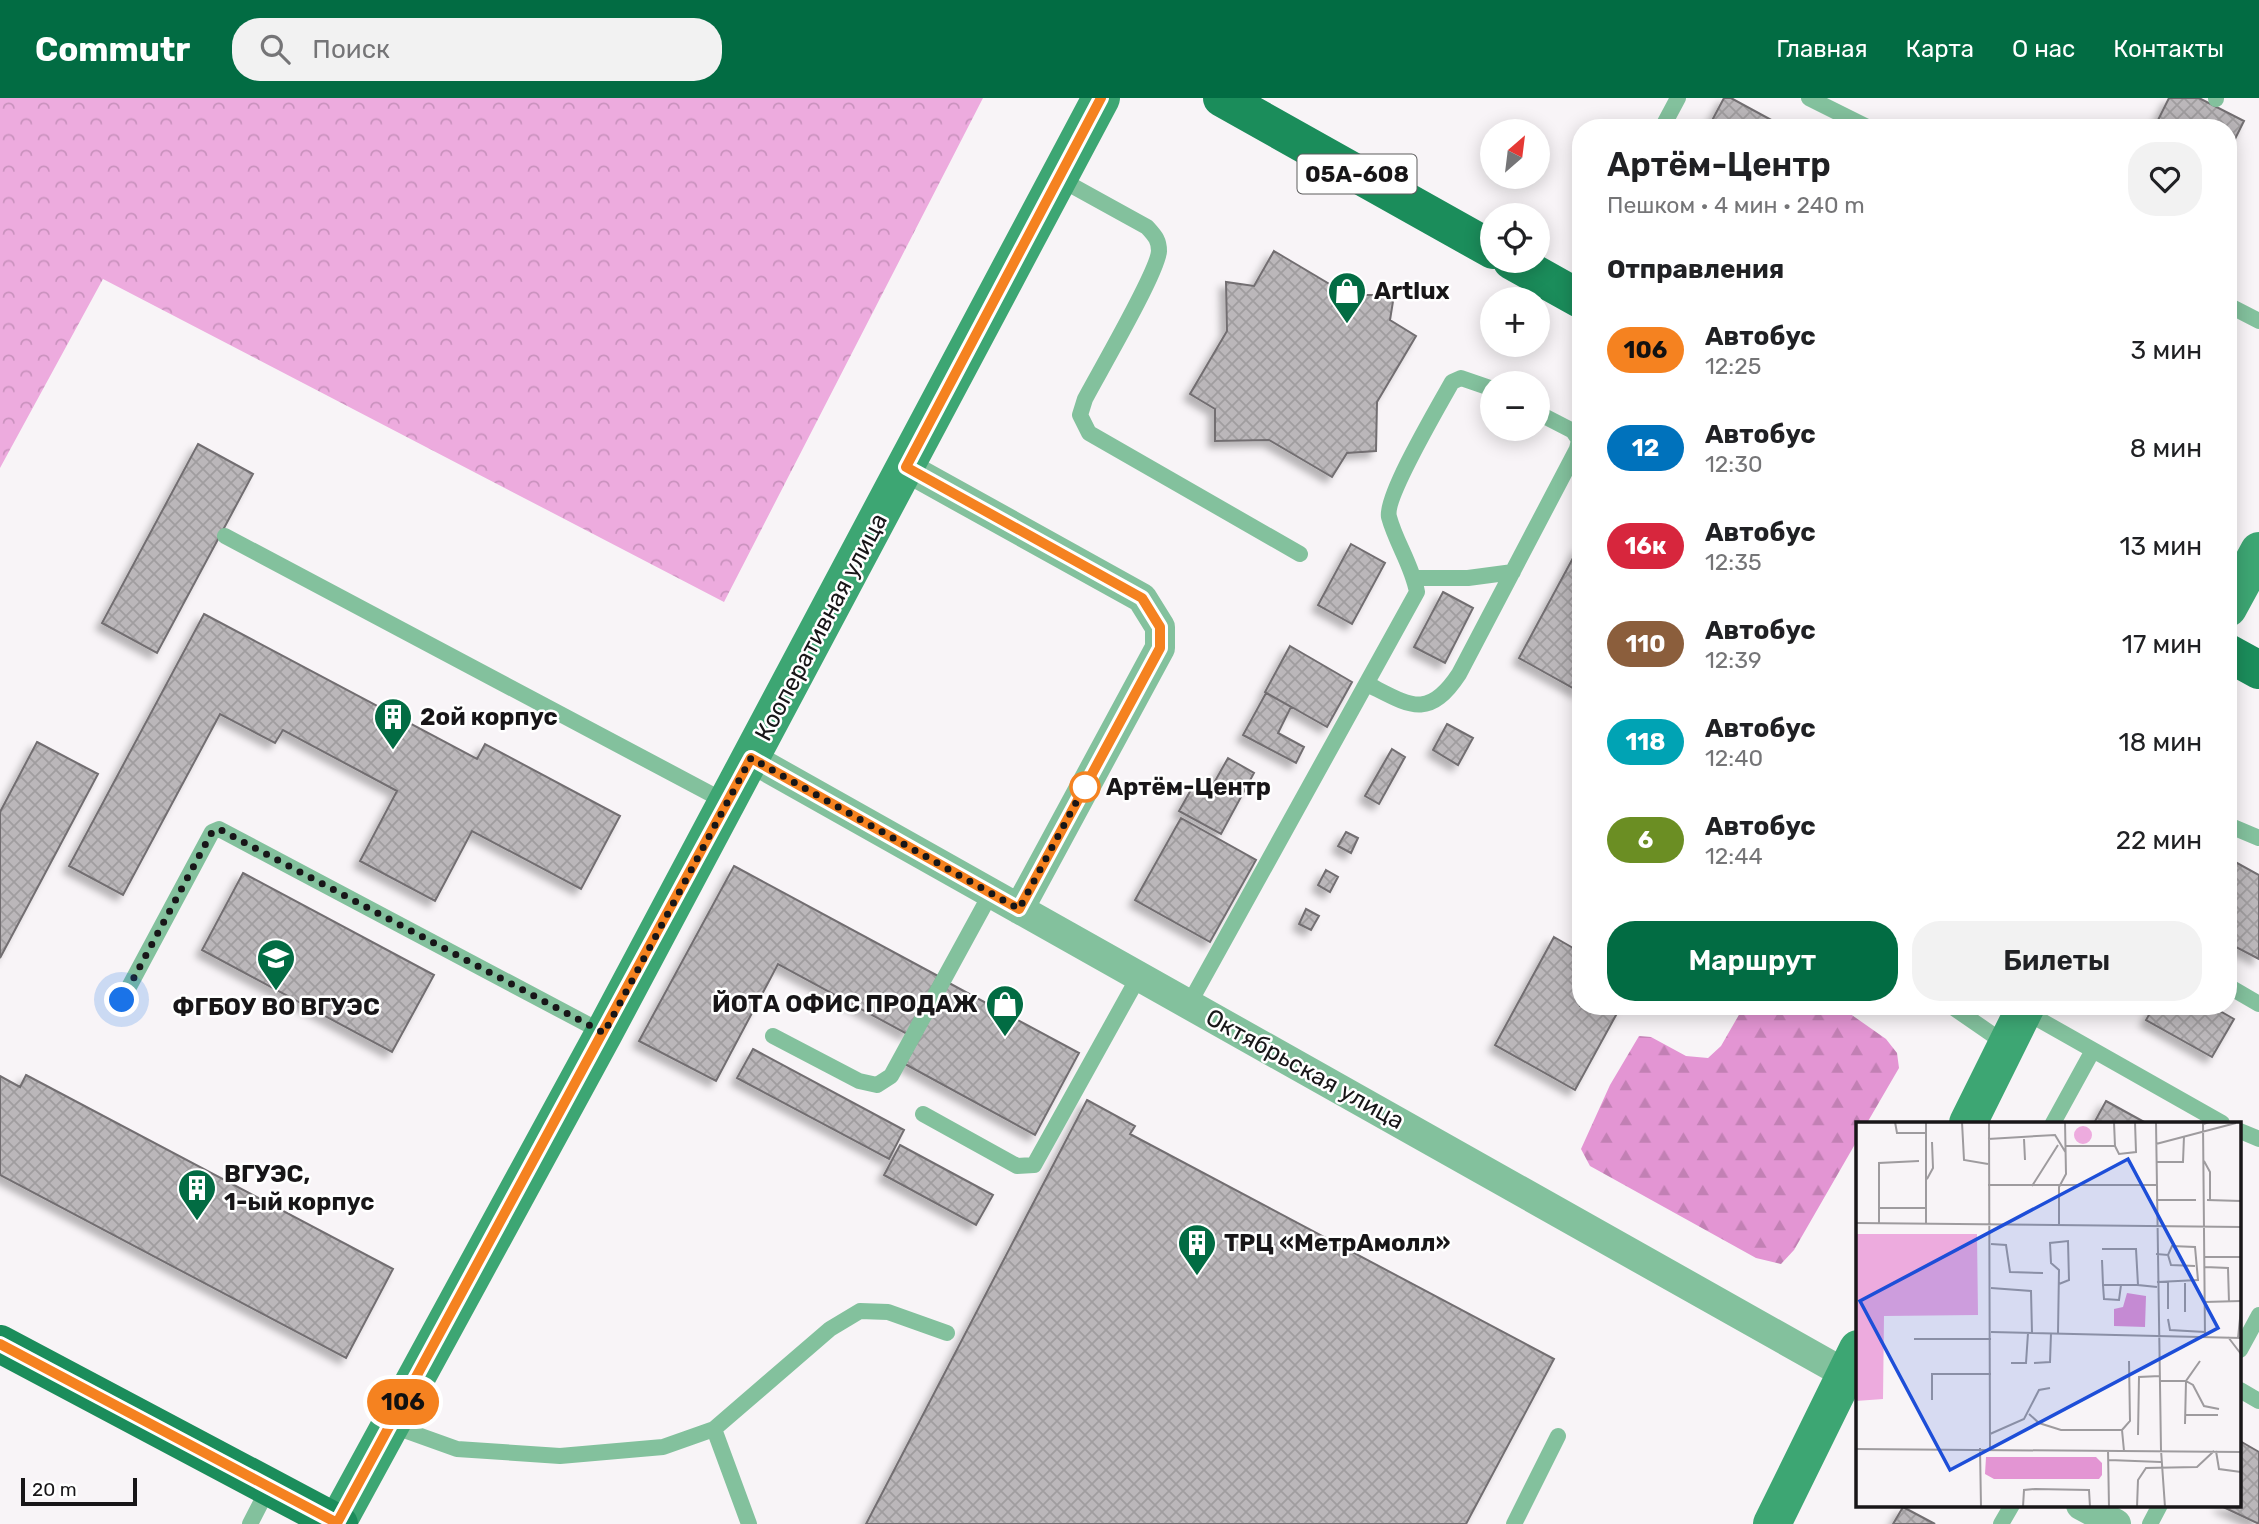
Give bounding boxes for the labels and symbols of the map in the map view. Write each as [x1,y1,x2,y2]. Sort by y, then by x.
north arrow [1480,119,1550,189]
road number: 05А-608 [1298,155,1416,194]
shop icon: Artlux [1326,270,1368,325]
place label: Artlux [1374,277,1450,305]
street label: Кооперативная улица [749,508,893,746]
building icon: 2ой корпус [372,696,414,751]
place label: 2ой корпус [420,703,558,731]
marker: Артём-Центр [1070,772,1100,802]
place label: Артём-Центр [1106,773,1271,801]
school or university icon: ФГБОУ ВО ВГУЭС [255,937,297,992]
your location [104,982,139,1017]
shop icon: ЙОТА ОФИС ПРОДАЖ [984,983,1026,1038]
place label: ЙОТА ОФИС ПРОДАЖ [712,990,978,1018]
place label: ФГБОУ ВО ВГУЭС [172,993,380,1021]
street label: Октябрьская улица [1201,1003,1409,1135]
inset map [1856,1122,2242,1506]
place label: ВГУЭС, 1-ый корпус [224,1160,374,1216]
building icon: ВГУЭС, 1-ый корпус [176,1167,218,1222]
building icon: ТРЦ «МетрАмолл» [1176,1222,1218,1277]
place label: ТРЦ «МетрАмолл» [1224,1229,1451,1257]
line badge: 106 [363,1379,443,1425]
scale bar [21,1475,136,1507]

